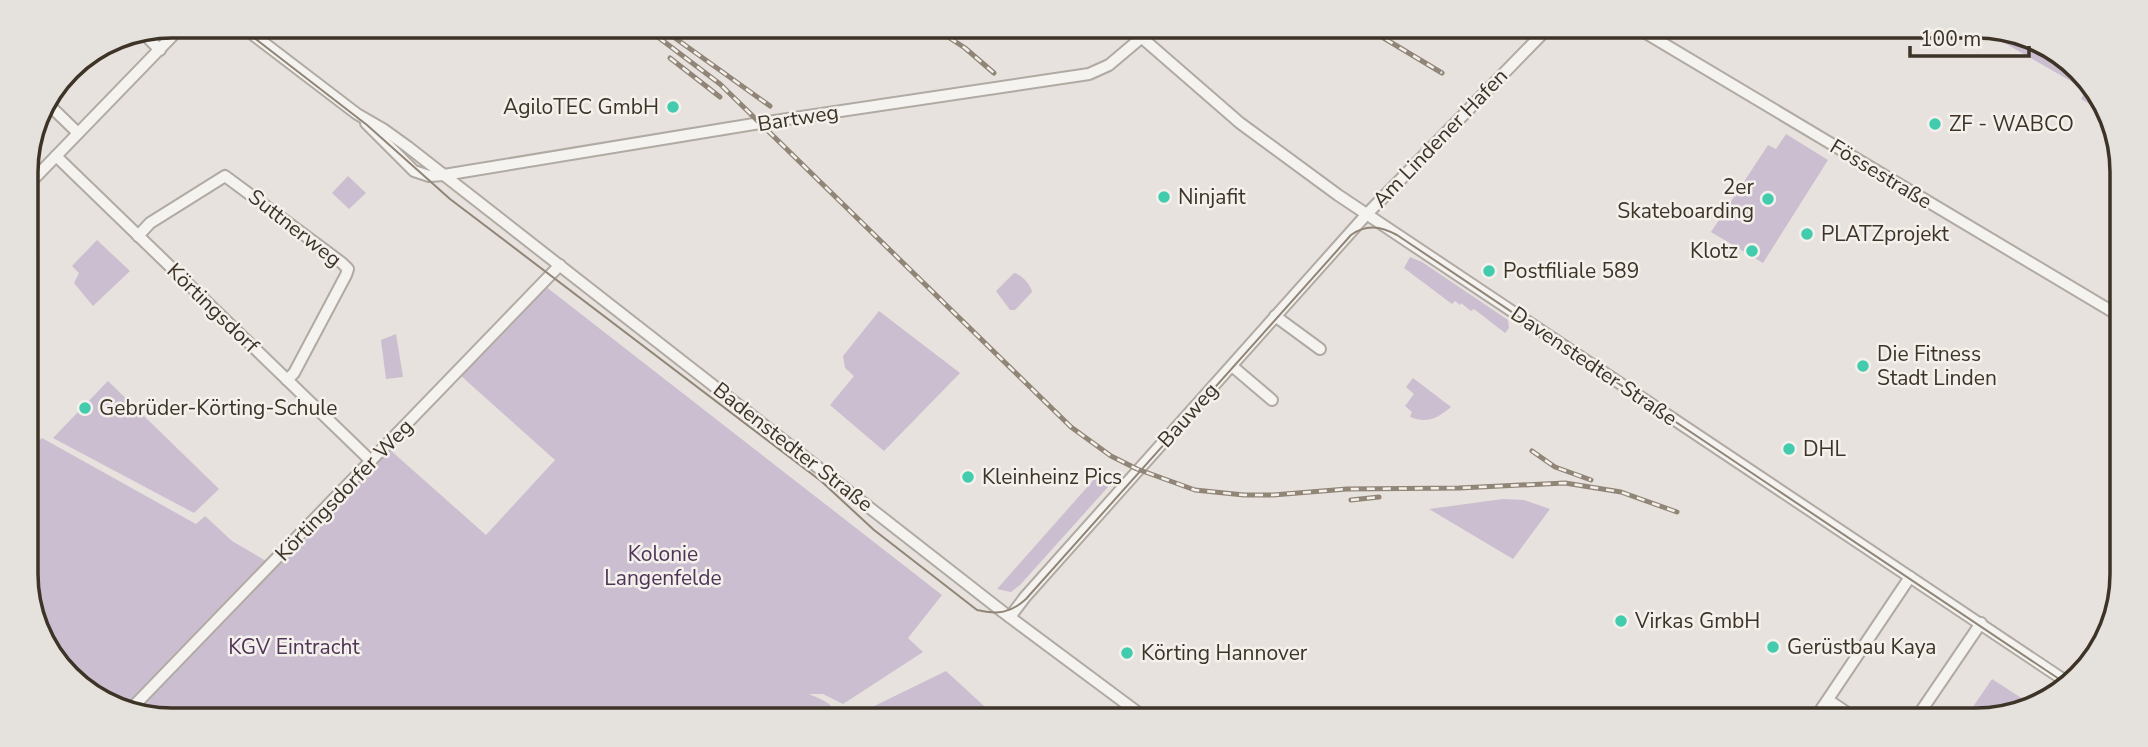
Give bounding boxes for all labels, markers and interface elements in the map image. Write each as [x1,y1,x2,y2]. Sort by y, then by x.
scale bar [1910,14,2029,58]
text: 100 m [1920,25,1981,53]
street label: Am Lindener Hafen [1366,62,1514,214]
place label: AgiloTEC GmbH [503,93,659,121]
street label: Bartweg [755,98,841,138]
marker: AgiloTEC GmbH [665,99,681,115]
place label: ZF - WABCO [1949,110,2074,138]
marker: ZF - WABCO [1927,116,1943,132]
street label: Fössestraße [1825,133,1937,215]
place label: 2er Skateboarding [1617,173,1754,225]
street label: Suttnerweg [243,183,347,273]
place label: Ninjafit [1178,183,1246,211]
marker: Ninjafit [1156,189,1172,205]
marker: 2er Skateboarding [1760,191,1776,207]
place label: PLATZprojekt [1821,220,1950,248]
marker: PLATZprojekt [1799,226,1815,242]
place label: Klotz [1690,237,1738,265]
marker: Klotz [1744,243,1760,259]
street label: Körtingsdorf [161,257,266,360]
place label: Postfiliale 589 [1503,257,1639,285]
marker: Postfiliale 589 [1481,263,1497,279]
street label: Davenstedter Straße [1505,300,1683,432]
place label: Die Fitness Stadt Linden [1877,340,1997,392]
marker: Die Fitness Stadt Linden [1855,358,1871,374]
street label: Badenstedter Straße [707,376,879,518]
street label: Bauweg [1151,377,1225,453]
place label: Gebrüder-Körting-Schule [99,394,338,422]
marker: Gebrüder-Körting-Schule [77,400,93,416]
street label: Körtingsdorfer Weg [269,413,419,567]
place label: DHL [1803,435,1847,463]
marker: DHL [1781,441,1797,457]
place label: Kleinheinz Pics [982,463,1122,491]
marker: Kleinheinz Pics [960,469,976,485]
park label: Kolonie Langenfelde [604,540,722,592]
place label: Virkas GmbH [1634,607,1760,635]
marker: Virkas GmbH [1613,613,1629,629]
park label: KGV Eintracht [228,633,360,661]
place label: Gerüstbau Kaya [1787,633,1936,661]
place label: Körting Hannover [1141,639,1308,667]
marker: Gerüstbau Kaya [1765,639,1781,655]
marker: Körting Hannover [1119,645,1135,661]

